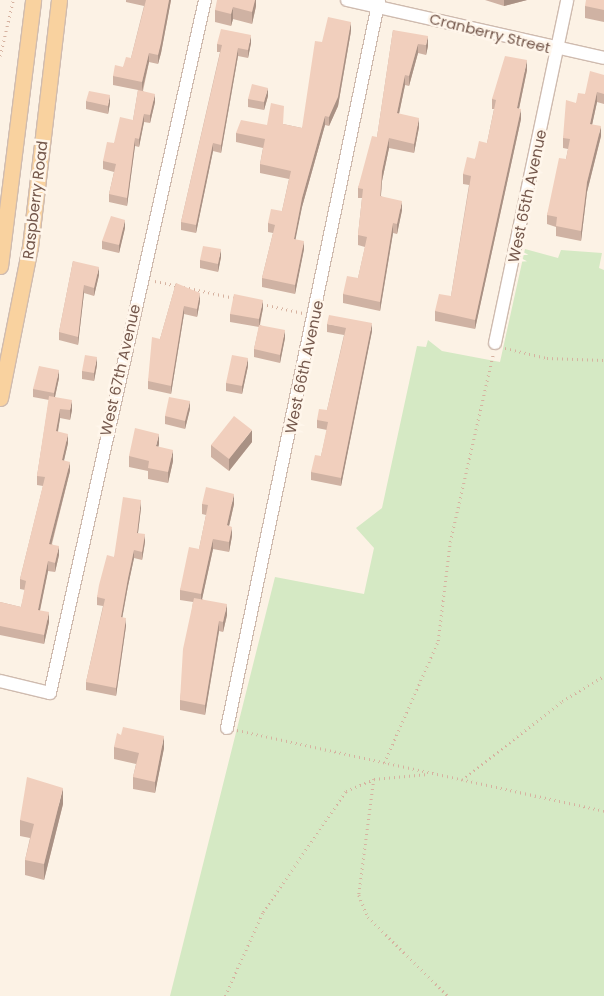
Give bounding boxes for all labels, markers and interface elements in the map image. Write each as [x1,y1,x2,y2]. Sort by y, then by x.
street label: Cranberry Street [428,9,552,57]
street label: West 65th Avenue [504,128,550,264]
street label: Raspberry Road [19,140,51,260]
street label: West 66th Avenue [281,299,327,435]
street label: West 67th Avenue [96,303,144,437]

